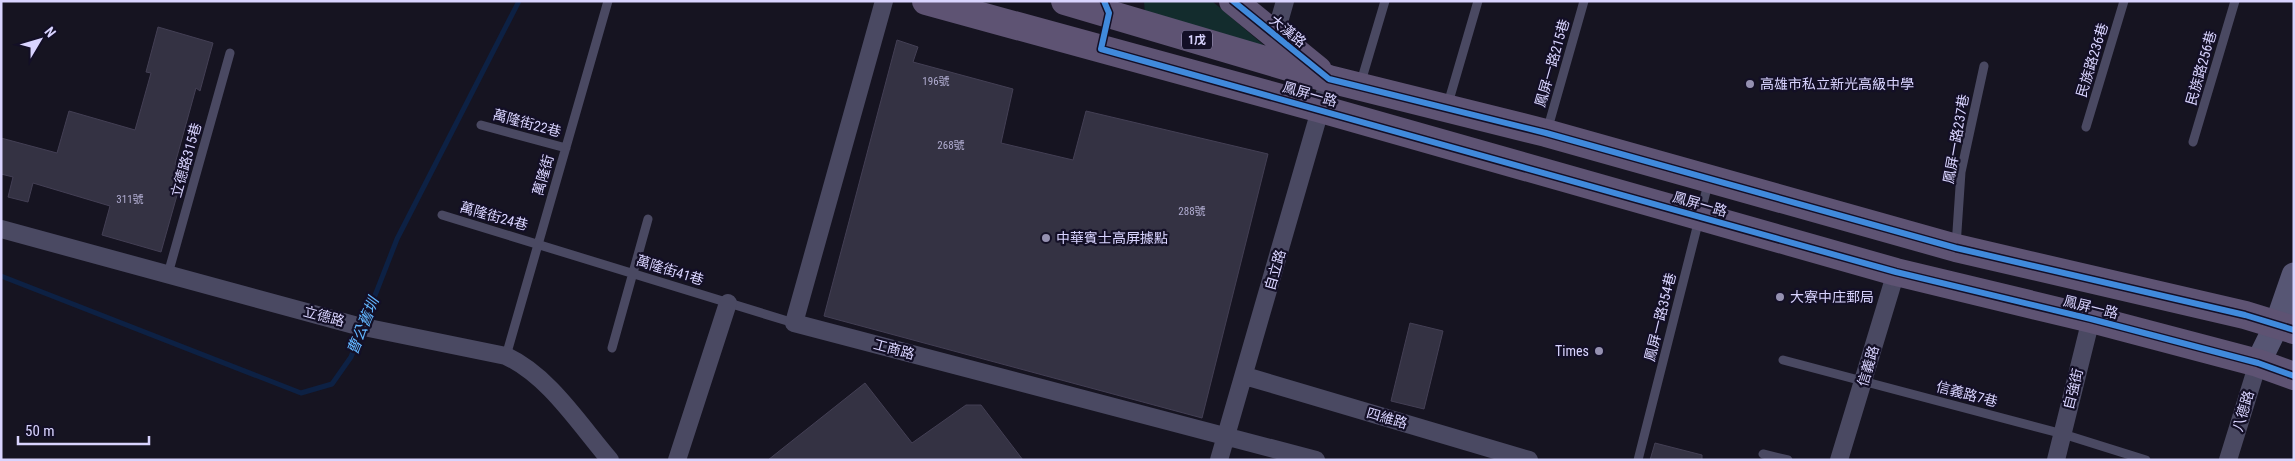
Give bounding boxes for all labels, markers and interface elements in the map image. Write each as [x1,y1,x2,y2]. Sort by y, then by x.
street label: 大漢路 [1267,12,1309,50]
north arrow [15,15,65,65]
street label: 鳳屏一路215巷 [1532,17,1572,109]
street label: 民族路236巷 [2073,21,2111,99]
text: N [41,24,59,40]
street label: 民族路256巷 [2183,29,2219,107]
road number: 1戊 [1182,30,1212,50]
house number: 196號 [922,75,950,88]
place label: 高雄市私立新光高級中學 [1760,76,1914,92]
marker: 高雄市私立新光高級中學 [1744,78,1756,90]
street label: 鳳屏一路 [1281,79,1339,109]
street label: 鳳屏一路237巷 [1940,93,1972,185]
street label: 萬隆街22巷 [491,106,563,140]
street label: 立德路315巷 [168,121,204,199]
house number: 268號 [937,139,965,152]
street label: 萬隆街 [530,153,556,197]
street label: 鳳屏一路 [1671,189,1729,219]
house number: 311號 [116,193,144,206]
street label: 萬隆街24巷 [458,199,530,233]
house number: 288號 [1178,205,1206,218]
place label: 中華賓士高屏據點 [1056,230,1168,246]
marker: 中華賓士高屏據點 [1040,232,1052,244]
street label: 自立路 [1262,248,1288,292]
street label: 萬隆街41巷 [634,252,706,288]
street label: 鳳屏一路354巷 [1641,271,1679,363]
place label: 大寮中庄郵局 [1790,289,1874,305]
marker: 大寮中庄郵局 [1774,291,1786,303]
street label: 鳳屏一路 [2062,292,2120,322]
water label: 曹公舊圳 [343,293,383,357]
street label: 立德路 [302,303,346,329]
street label: 工商路 [872,336,916,362]
place label: Times [1555,343,1589,359]
street label: 信義路 [1854,344,1882,388]
marker: Times [1593,345,1605,357]
street label: 自強街 [2060,367,2086,411]
street label: 信義路7巷 [1935,378,1999,410]
street label: 八德路 [2229,389,2257,433]
street label: 四維路 [1365,405,1409,431]
scale bar [18,414,149,446]
text: 50 m [25,422,55,440]

